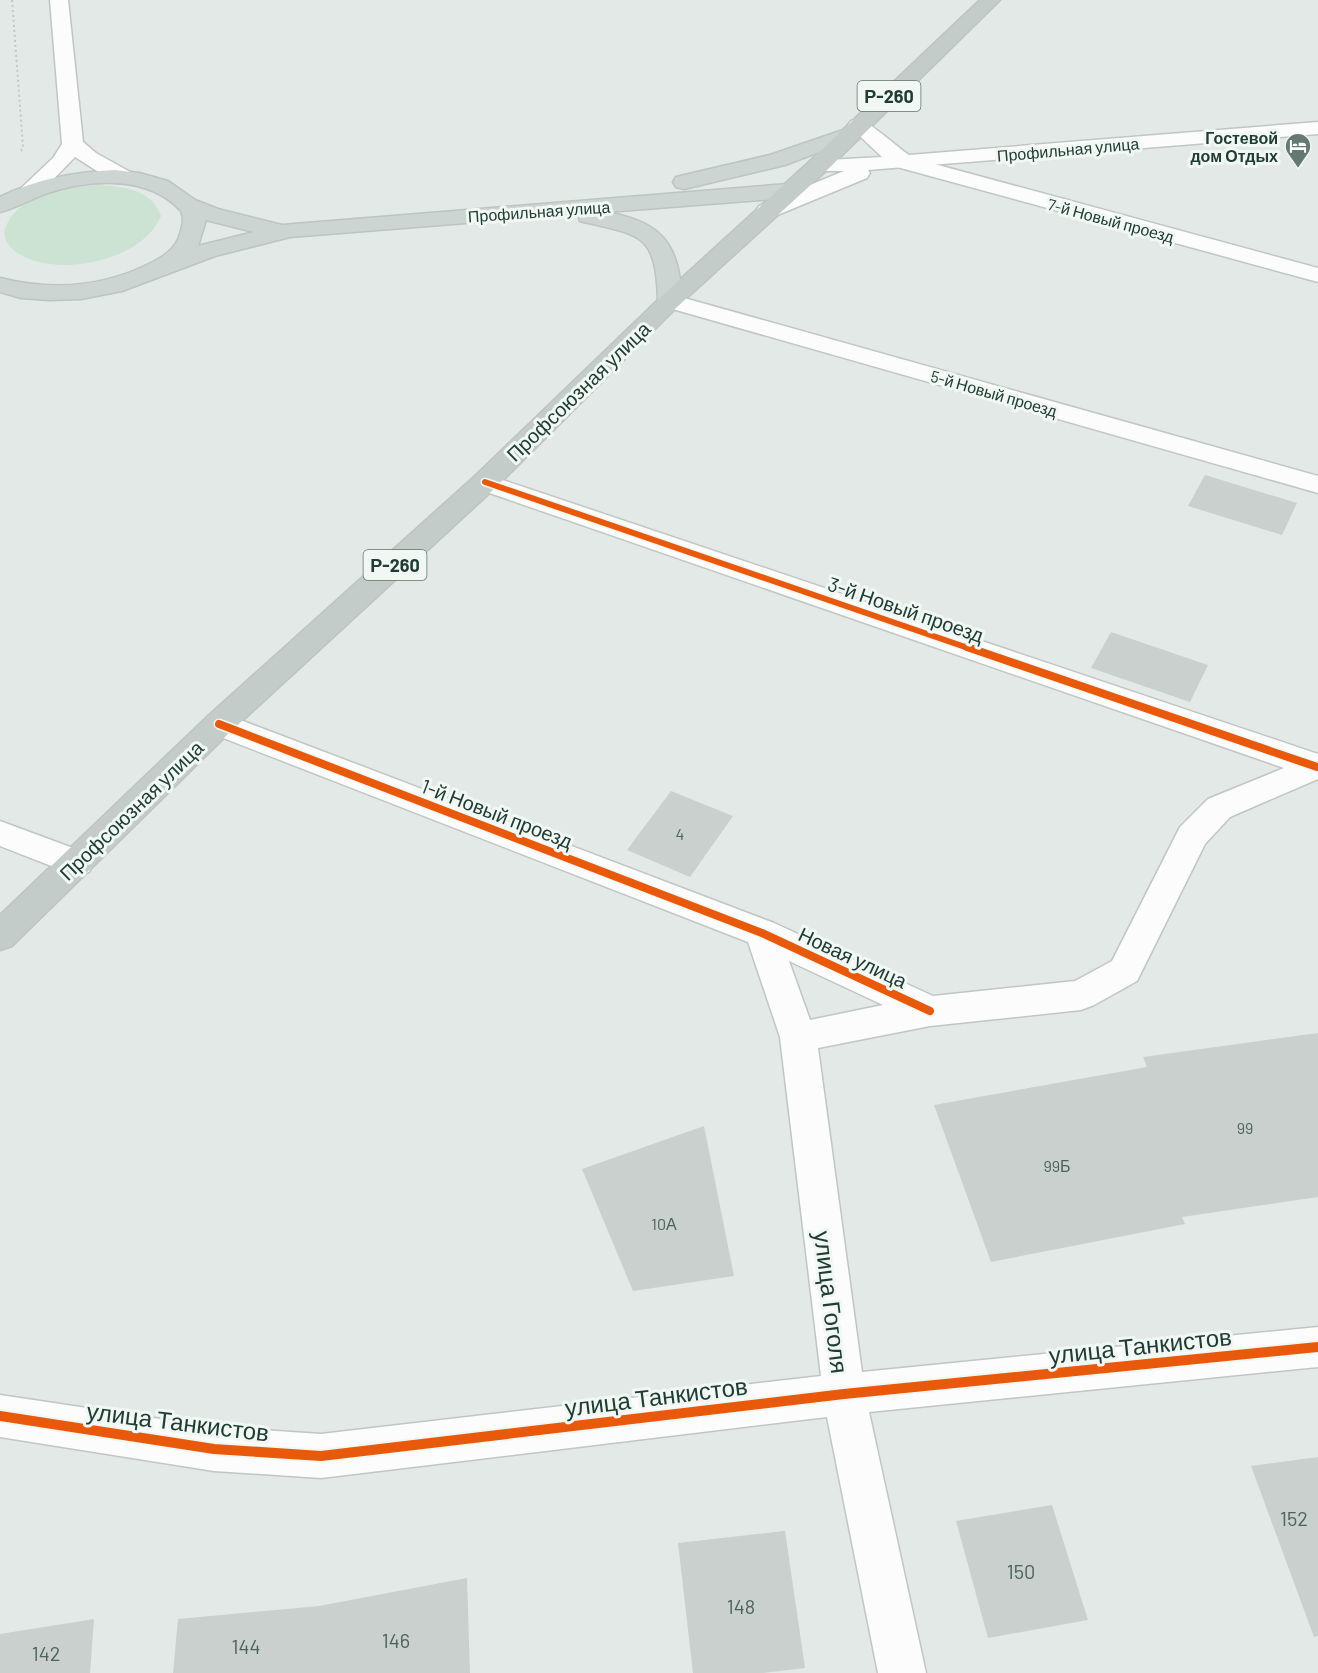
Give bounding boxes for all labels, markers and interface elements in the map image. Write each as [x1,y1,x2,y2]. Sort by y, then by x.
road number: Р-260 [858,81,920,111]
place label: Гостевой дом Отдых [1190,128,1278,165]
hotel icon: Гостевой дом Отдых [1283,131,1313,169]
street label: Профильная улица [996,133,1140,165]
street label: 7-й Новый проезд [1046,194,1177,246]
street label: Профильная улица [467,197,611,225]
street label: Профсоюзная улица [501,316,656,466]
street label: 5-й Новый проезд [929,366,1060,420]
road number: Р-260 [364,550,426,580]
street label: 3-й Новый проезд [825,571,987,647]
street label: Профсоюзная улица [54,735,209,885]
street label: 1-й Новый проезд [418,773,576,853]
house number: 4 [676,824,684,843]
street label: Новая улица [795,921,912,993]
house number: 99 [1237,1118,1253,1137]
house number: 99Б [1043,1156,1071,1175]
house number: 10А [651,1214,677,1233]
street label: улица Гоголя [809,1229,855,1375]
street label: улица Танкистов [1047,1321,1233,1369]
street label: улица Танкистов [563,1370,749,1422]
street label: улица Танкистов [85,1395,271,1447]
house number: 152 [1280,1506,1308,1530]
house number: 150 [1007,1559,1035,1583]
house number: 148 [727,1594,755,1618]
house number: 146 [382,1628,410,1652]
house number: 144 [231,1634,261,1658]
house number: 142 [32,1641,60,1665]

